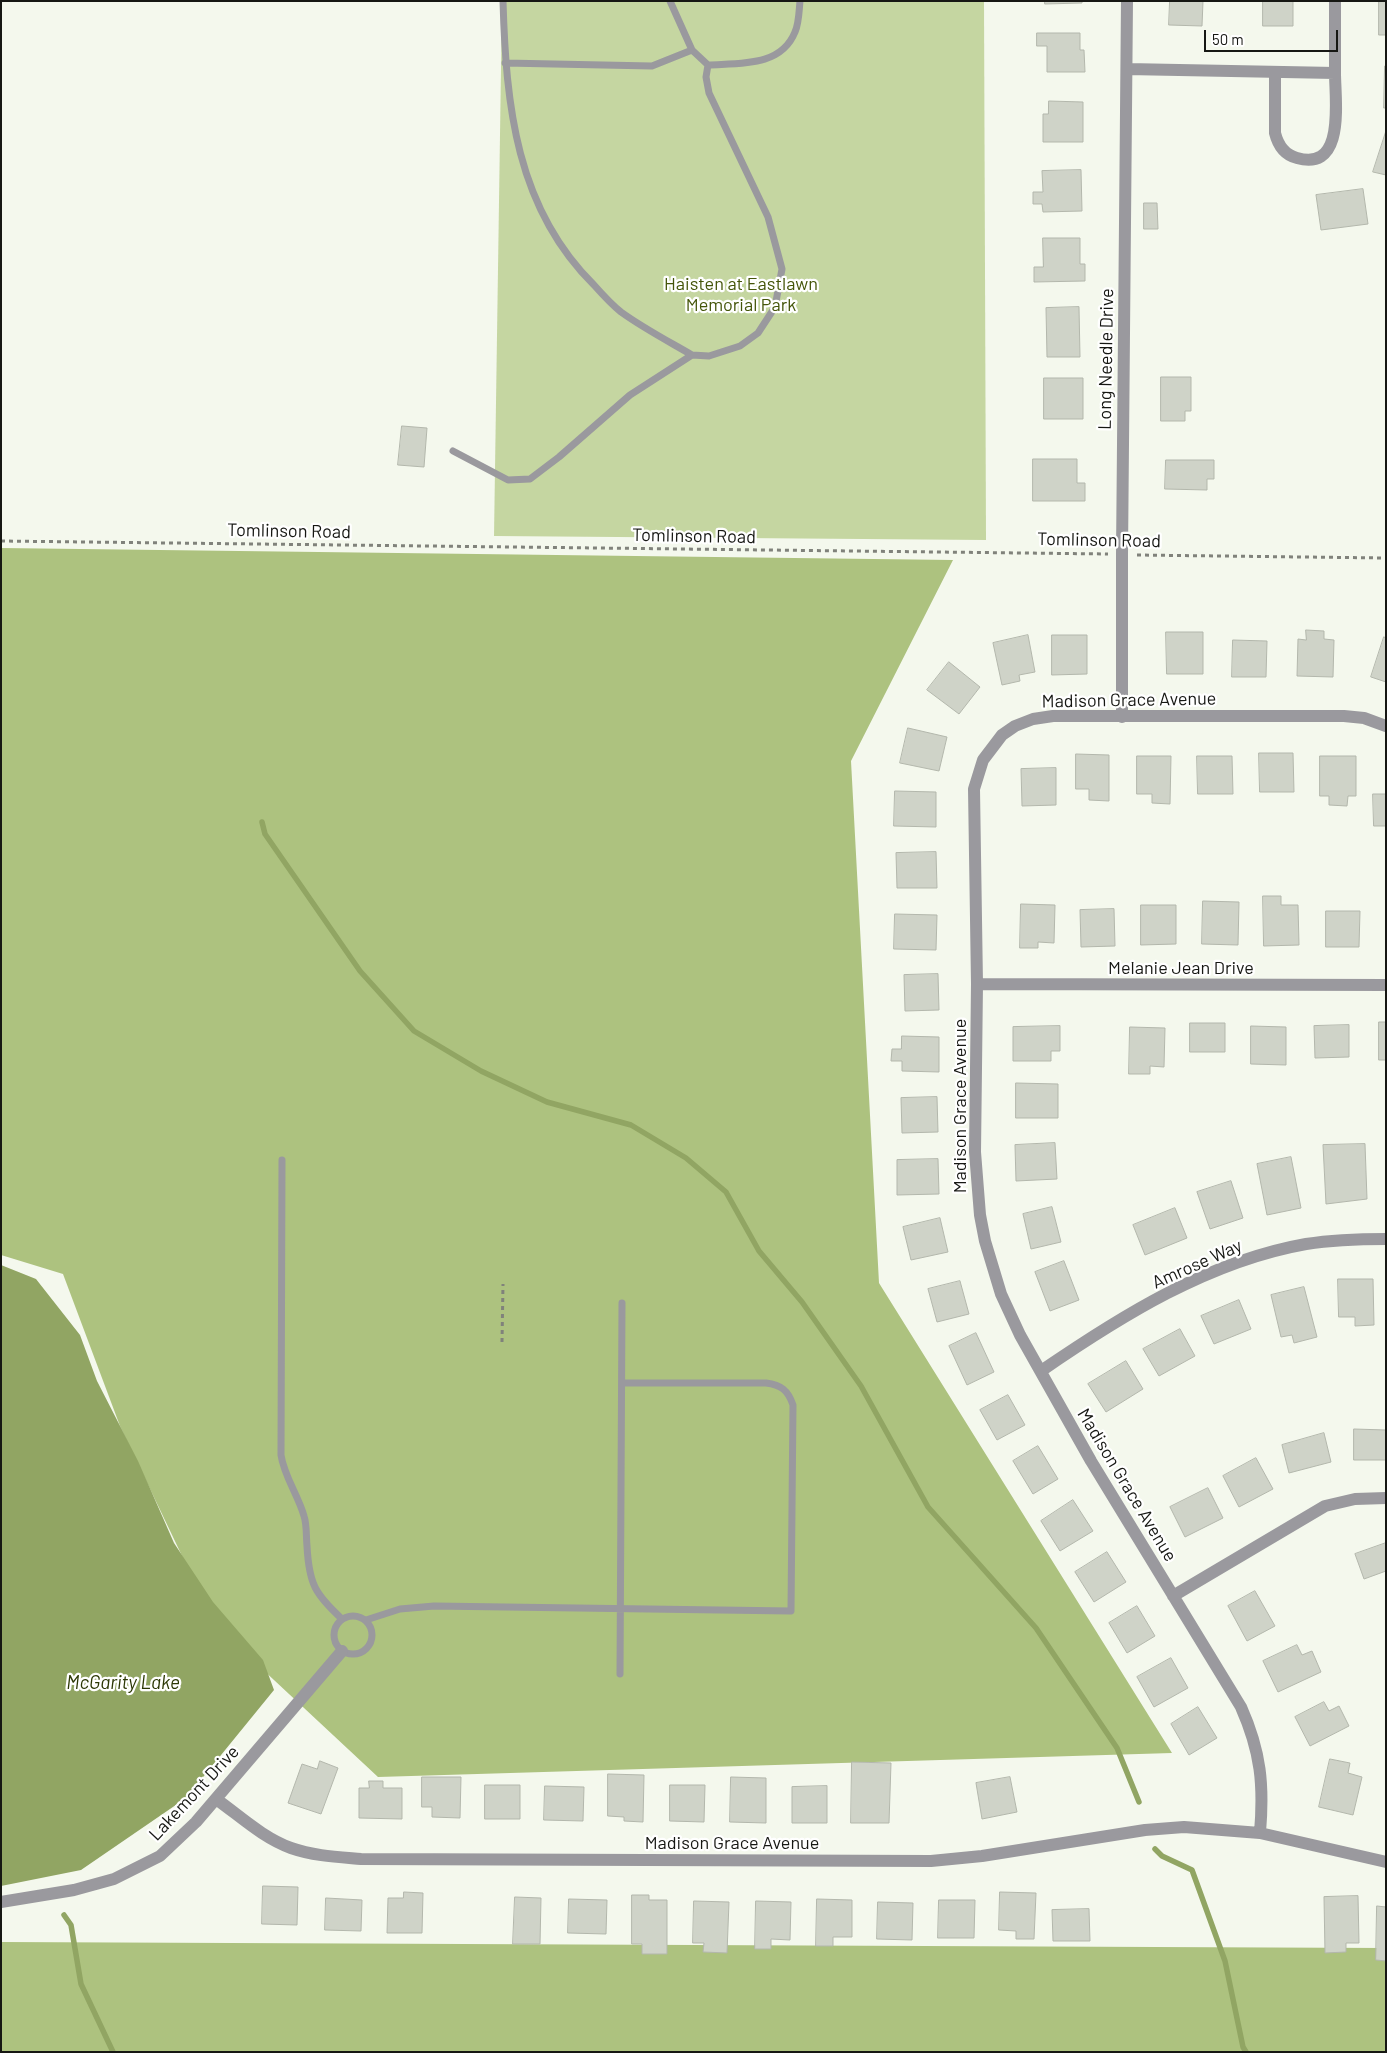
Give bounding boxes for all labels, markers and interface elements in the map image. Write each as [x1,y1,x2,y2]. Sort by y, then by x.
scale bar [1207,20,1341,52]
text: 50 m [1212,30,1244,48]
park label: Haisten at Eastlawn Memorial Park [664,273,818,316]
street label: Long Needle Drive [1094,288,1118,430]
street label: Tomlinson Road [227,519,351,543]
street label: Tomlinson Road [632,524,756,548]
street label: Tomlinson Road [1037,528,1161,552]
street label: Madison Grace Avenue [1041,688,1217,712]
street label: Melanie Jean Drive [1108,957,1254,979]
street label: Madison Grace Avenue [949,1019,971,1193]
street label: Amrose Way [1149,1235,1245,1293]
street label: Madison Grace Avenue [1073,1405,1181,1565]
water label: McGarity Lake [66,1672,180,1694]
street label: Lakemont Drive [144,1741,244,1845]
street label: Madison Grace Avenue [645,1832,819,1854]

